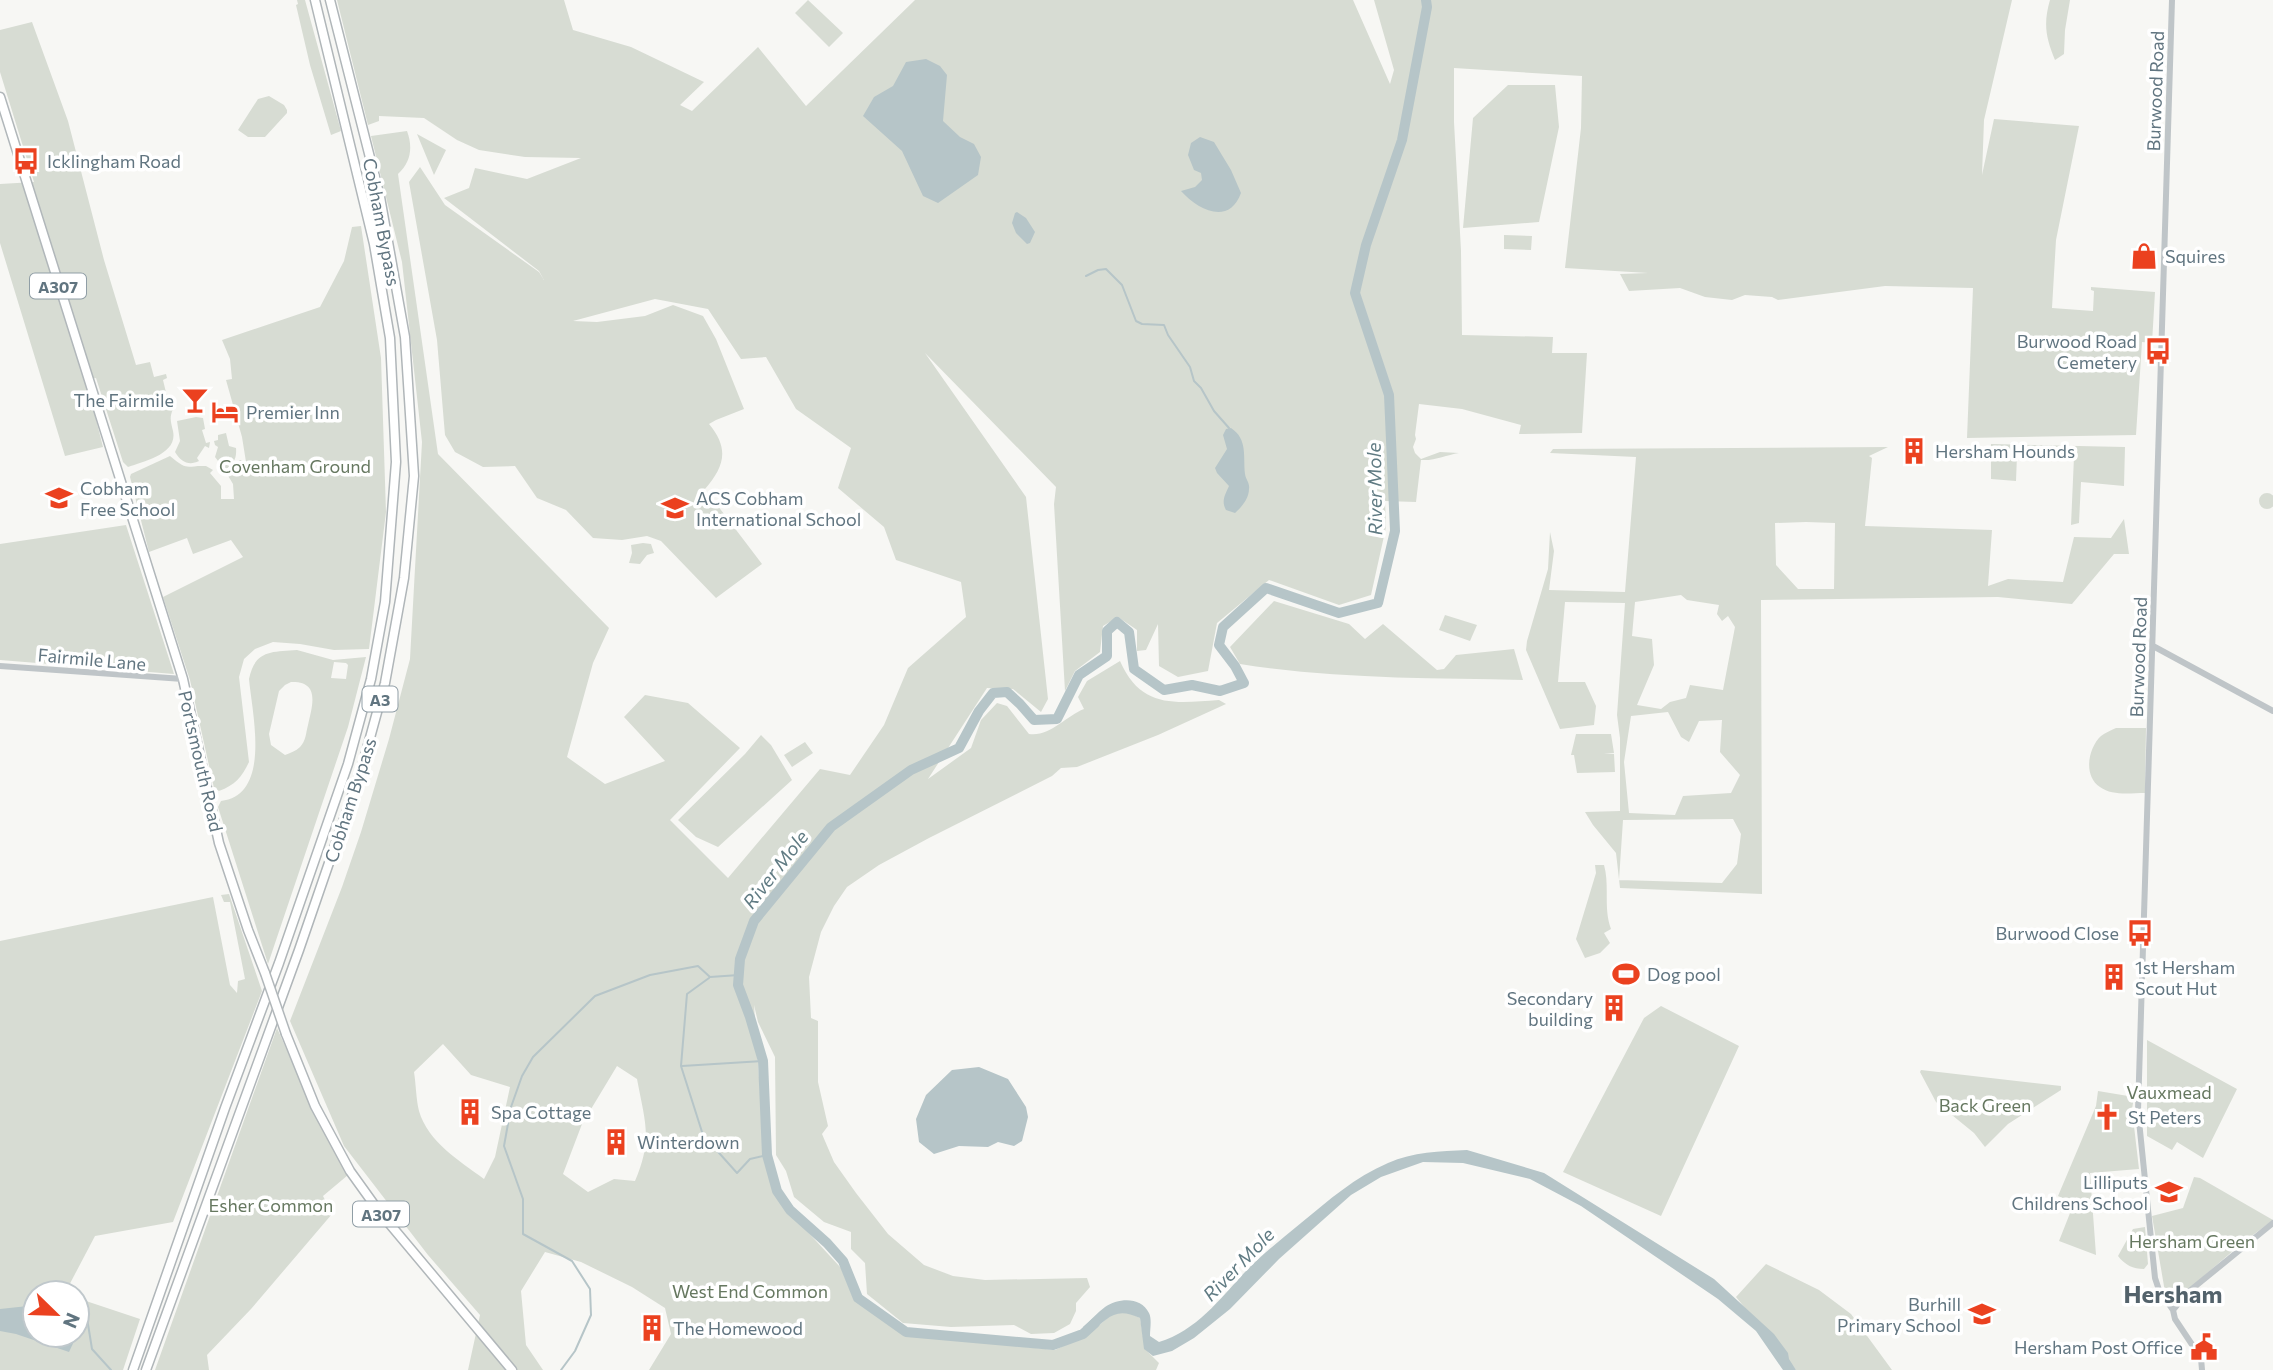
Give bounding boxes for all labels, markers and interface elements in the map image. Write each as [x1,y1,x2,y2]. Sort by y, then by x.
street label: Burwood Road [2142,30,2168,152]
bus stop icon: Icklingham Road [11,146,41,176]
place label: Icklingham Road [47,150,181,172]
street label: Cobham Bypass [359,156,405,288]
shop icon: Squires [2129,241,2159,271]
place label: Squires [2165,245,2225,267]
road number: A307 [30,274,86,298]
place label: Burwood Road Cemetery [2017,330,2137,373]
bus stop icon: Burwood Road Cemetery [2143,336,2173,366]
bar icon: The Fairmile [180,385,210,415]
place label: The Fairmile [74,389,174,411]
hotel icon: Premier Inn [210,397,240,427]
place label: Premier Inn [246,401,340,423]
building icon: Hersham Hounds [1899,436,1929,466]
place label: Hersham Hounds [1935,440,2075,462]
water label: River Mole [1362,442,1386,536]
park label: Covenham Ground [219,455,371,477]
place label: Cobham Free School [80,477,175,520]
school or university icon: Cobham Free School [44,483,74,513]
place label: ACS Cobham International School [696,487,861,530]
school or university icon: ACS Cobham International School [660,493,690,523]
street label: Burwood Road [2125,596,2151,718]
street label: Fairmile Lane [37,643,147,675]
road number: A3 [362,686,398,712]
street label: Portsmouth Road [174,688,228,834]
street label: Cobham Bypass [319,735,381,865]
water label: River Mole [737,825,813,913]
bus stop icon: Burwood Close [2125,918,2155,948]
place label: Burwood Close [1996,922,2119,944]
place label: 1st Hersham Scout Hut [2135,956,2235,999]
sports icon: Dog pool [1611,959,1641,989]
building icon: 1st Hersham Scout Hut [2099,962,2129,992]
place label: Dog pool [1647,963,1721,985]
place label: Secondary building [1507,987,1593,1030]
building icon: Secondary building [1599,993,1629,1023]
park label: Vauxmead [2126,1081,2212,1103]
park label: Back Green [1939,1094,2031,1116]
building icon: Spa Cottage [455,1097,485,1127]
place label: Spa Cottage [491,1101,591,1123]
church icon: St Peters [2092,1102,2122,1132]
place label: St Peters [2128,1106,2201,1128]
building icon: Winterdown [601,1127,631,1157]
place label: Winterdown [637,1131,739,1153]
place label: Lilliputs Childrens School [2012,1171,2148,1214]
school or university icon: Lilliputs Childrens School [2154,1177,2184,1207]
park label: Esher Common [209,1194,333,1216]
road number: A307 [353,1202,409,1226]
water label: River Mole [1198,1223,1278,1305]
park label: Hersham Green [2129,1230,2255,1252]
north arrow [21,1279,91,1349]
district label: Hersham [2124,1279,2222,1308]
park label: West End Common [672,1280,828,1302]
place label: Burhill Primary School [1837,1293,1961,1336]
school or university icon: Burhill Primary School [1967,1299,1997,1329]
text: N [59,1310,85,1332]
building icon: The Homewood [637,1313,667,1343]
place label: The Homewood [673,1317,803,1339]
public building icon: Hersham Post Office [2189,1332,2219,1362]
place label: Hersham Post Office [2014,1336,2183,1358]

